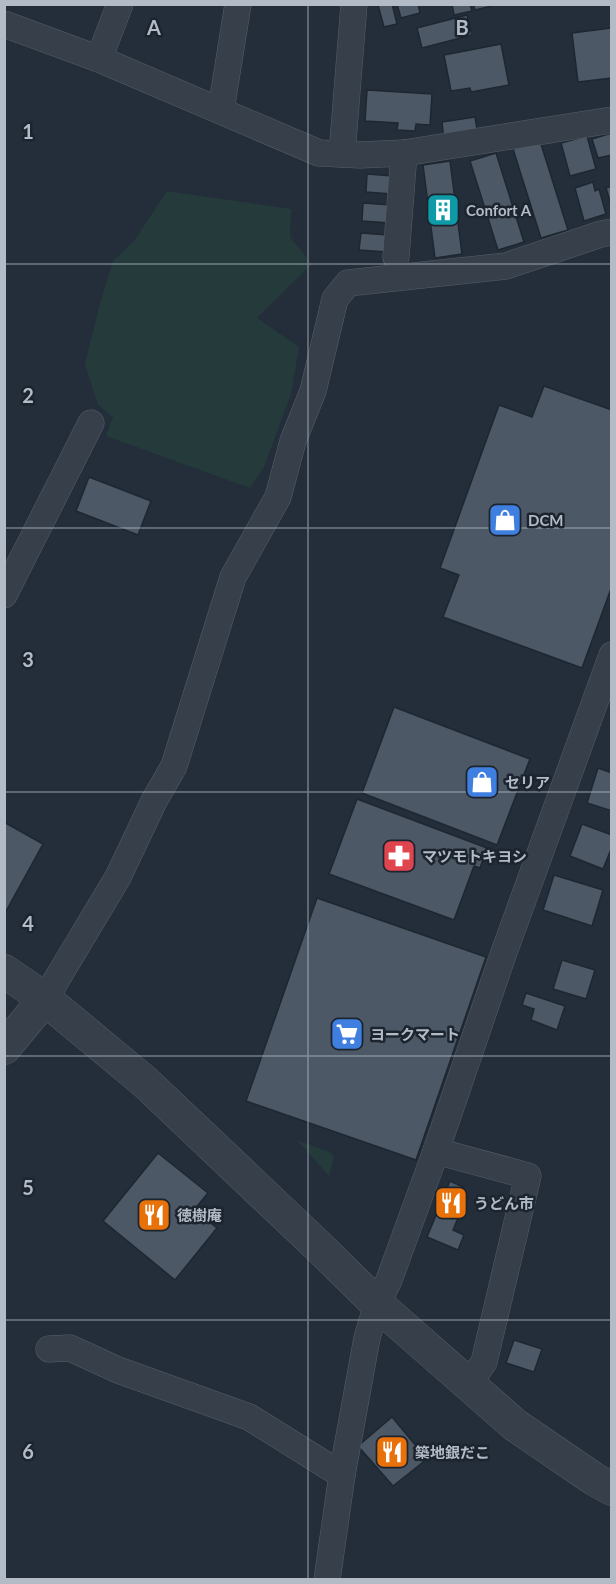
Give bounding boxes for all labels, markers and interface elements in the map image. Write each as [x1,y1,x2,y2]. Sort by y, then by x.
text: A [146,15,161,39]
text: B [455,15,469,39]
text: 1 [22,119,34,143]
building icon: Confort A [425,192,461,228]
place label: Confort A [466,201,532,219]
text: 2 [22,383,34,407]
shop icon: DCM [487,502,523,538]
place label: DCM [528,511,564,529]
text: 3 [22,647,34,671]
shop icon: セリア [464,764,500,800]
place label: セリア [505,773,550,791]
pharmacy icon: マツモトキヨシ [381,838,417,874]
place label: マツモトキヨシ [422,847,527,865]
text: 4 [22,911,34,935]
supermarket icon: ヨークマート [329,1016,365,1052]
place label: ヨークマート [370,1025,460,1043]
text: 5 [22,1175,34,1199]
restaurant icon: うどん市 [433,1185,469,1221]
place label: うどん市 [474,1194,534,1212]
restaurant icon: 徳樹庵 [136,1197,172,1233]
place label: 徳樹庵 [177,1206,222,1224]
restaurant icon: 築地銀だこ [374,1434,410,1470]
text: 6 [22,1439,34,1463]
place label: 築地銀だこ [415,1443,490,1461]

